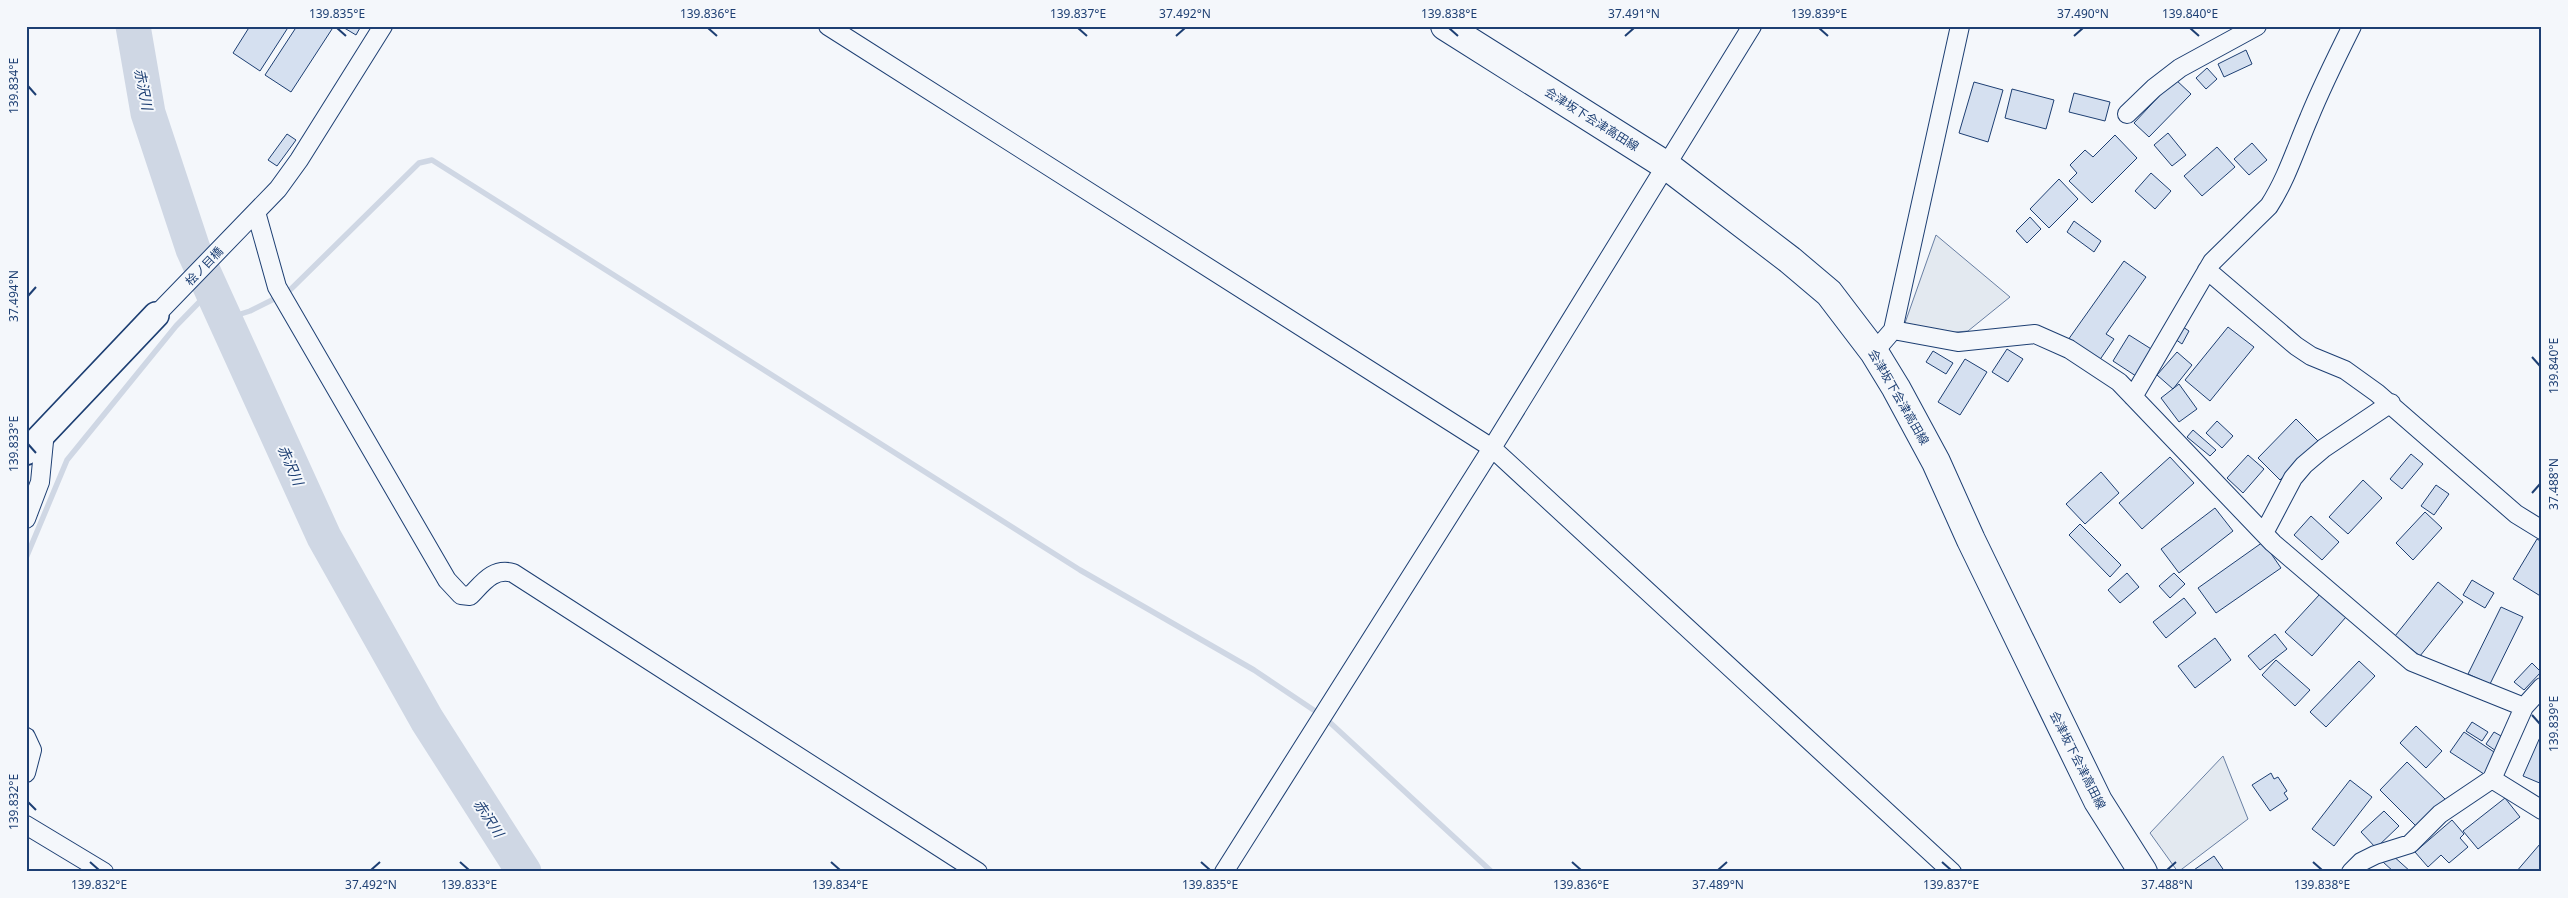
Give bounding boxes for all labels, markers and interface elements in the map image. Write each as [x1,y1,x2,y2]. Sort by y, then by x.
text: 139.835°E [309,5,365,22]
text: 139.836°E [680,5,736,22]
text: 139.837°E [1050,5,1106,22]
text: 37.492°N [1159,5,1211,22]
text: 139.838°E [1421,5,1477,22]
text: 37.491°N [1608,5,1660,22]
text: 139.839°E [1791,5,1847,22]
text: 37.490°N [2057,5,2109,22]
text: 139.840°E [2162,5,2218,22]
text: 139.834°E [5,58,22,114]
water label: 赤沢川 [131,67,158,113]
street label: 会津坂下会津高田線 [1542,83,1642,155]
street label: 桧ノ目橋 [181,243,227,289]
text: 37.494°N [5,270,22,322]
text: 139.840°E [2545,338,2562,394]
street label: 会津坂下会津高田線 [1865,346,1933,448]
text: 139.833°E [5,416,22,472]
water label: 赤沢川 [274,442,309,490]
text: 37.488°N [2545,458,2562,510]
text: 139.839°E [2545,696,2562,752]
street label: 会津坂下会津高田線 [2046,708,2110,812]
text: 139.832°E [5,774,22,830]
water label: 赤沢川 [470,795,509,842]
text: 139.832°E [71,876,127,893]
text: 37.492°N [345,876,397,893]
text: 139.833°E [441,876,497,893]
text: 139.834°E [812,876,868,893]
text: 139.835°E [1182,876,1238,893]
text: 139.836°E [1553,876,1609,893]
text: 37.489°N [1692,876,1744,893]
text: 139.837°E [1923,876,1979,893]
text: 37.488°N [2141,876,2193,893]
text: 139.838°E [2294,876,2350,893]

